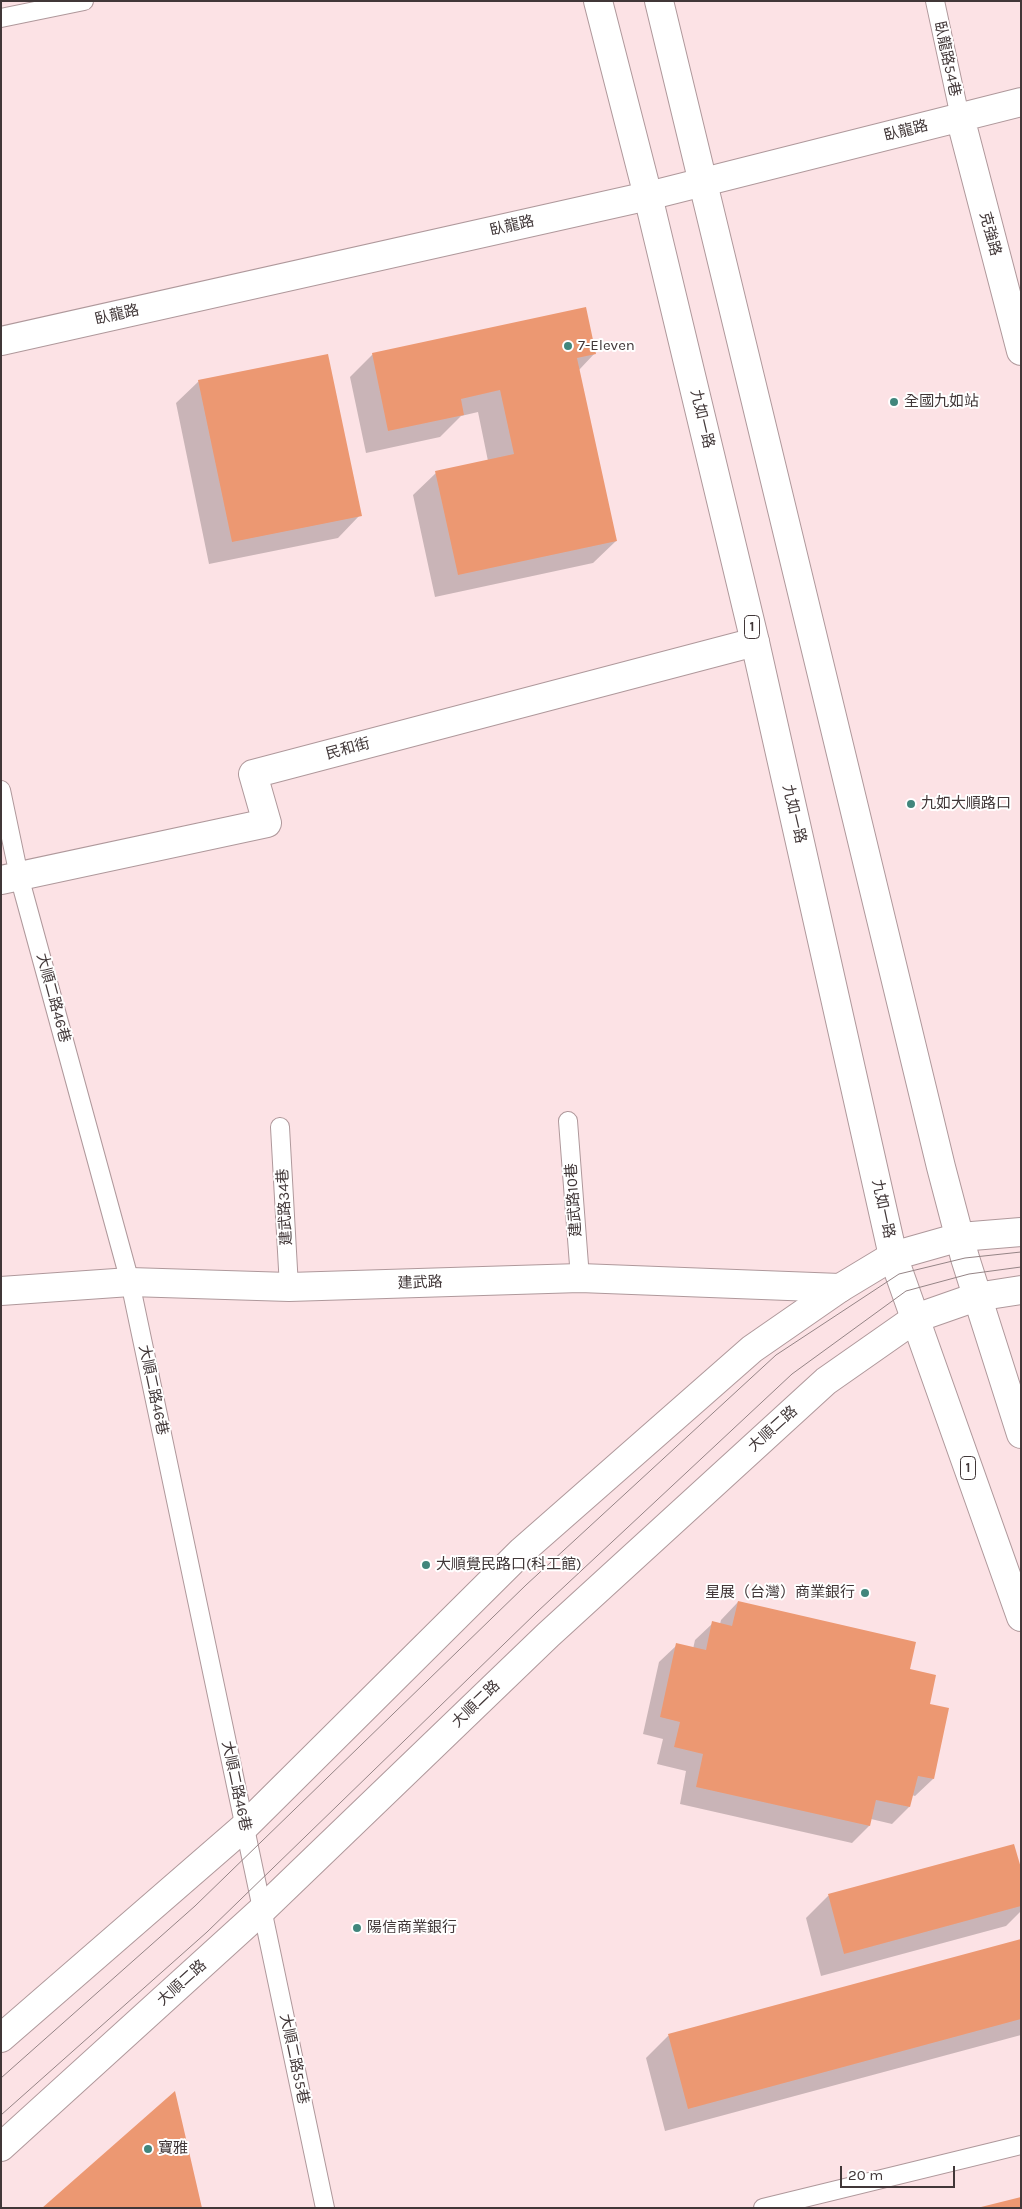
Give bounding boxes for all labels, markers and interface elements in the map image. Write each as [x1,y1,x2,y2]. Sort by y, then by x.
street label: 臥龍路54巷 [930,20,964,98]
street label: 臥龍路 [882,117,930,145]
street label: 克強路 [975,210,1005,258]
street label: 臥龍路 [488,212,536,240]
street label: 臥龍路 [93,301,141,329]
place label: 7-Eleven [578,337,635,355]
marker: 7-Eleven [562,340,574,352]
street label: 九如一路 [686,388,718,450]
place label: 全國九如站 [904,393,979,411]
marker: 全國九如站 [888,396,900,408]
road number: 1 [744,616,760,638]
street label: 民和街 [324,734,372,764]
street label: 九如一路 [778,783,810,845]
place label: 九如大順路口 [921,795,1011,813]
marker: 九如大順路口 [905,798,917,810]
street label: 大順二路46巷 [32,951,74,1045]
street label: 建武路10巷 [562,1163,586,1237]
street label: 建武路34巷 [274,1168,296,1246]
street label: 九如一路 [868,1178,898,1240]
street label: 建武路 [397,1273,443,1293]
street label: 大順二路46巷 [135,1343,171,1437]
street label: 大順二路 [745,1402,801,1456]
road number: 1 [960,1456,976,1480]
place label: 大順覺民路口(科工館) [436,1556,582,1574]
marker: 大順覺民路口(科工館) [420,1559,432,1571]
place label: 星展（台灣）商業銀行 [705,1584,855,1602]
marker: 星展（台灣）商業銀行 [859,1587,871,1599]
street label: 大順二路 [448,1677,504,1731]
street label: 大順二路46巷 [218,1739,254,1833]
place label: 陽信商業銀行 [367,1919,457,1937]
marker: 陽信商業銀行 [351,1922,363,1934]
street label: 大順二路 [154,1956,210,2010]
street label: 大順二路55巷 [276,2012,312,2106]
place label: 寶雅 [158,2140,188,2158]
marker: 寶雅 [142,2143,154,2155]
scale bar [842,2156,957,2188]
text: 20 m [848,2166,883,2184]

